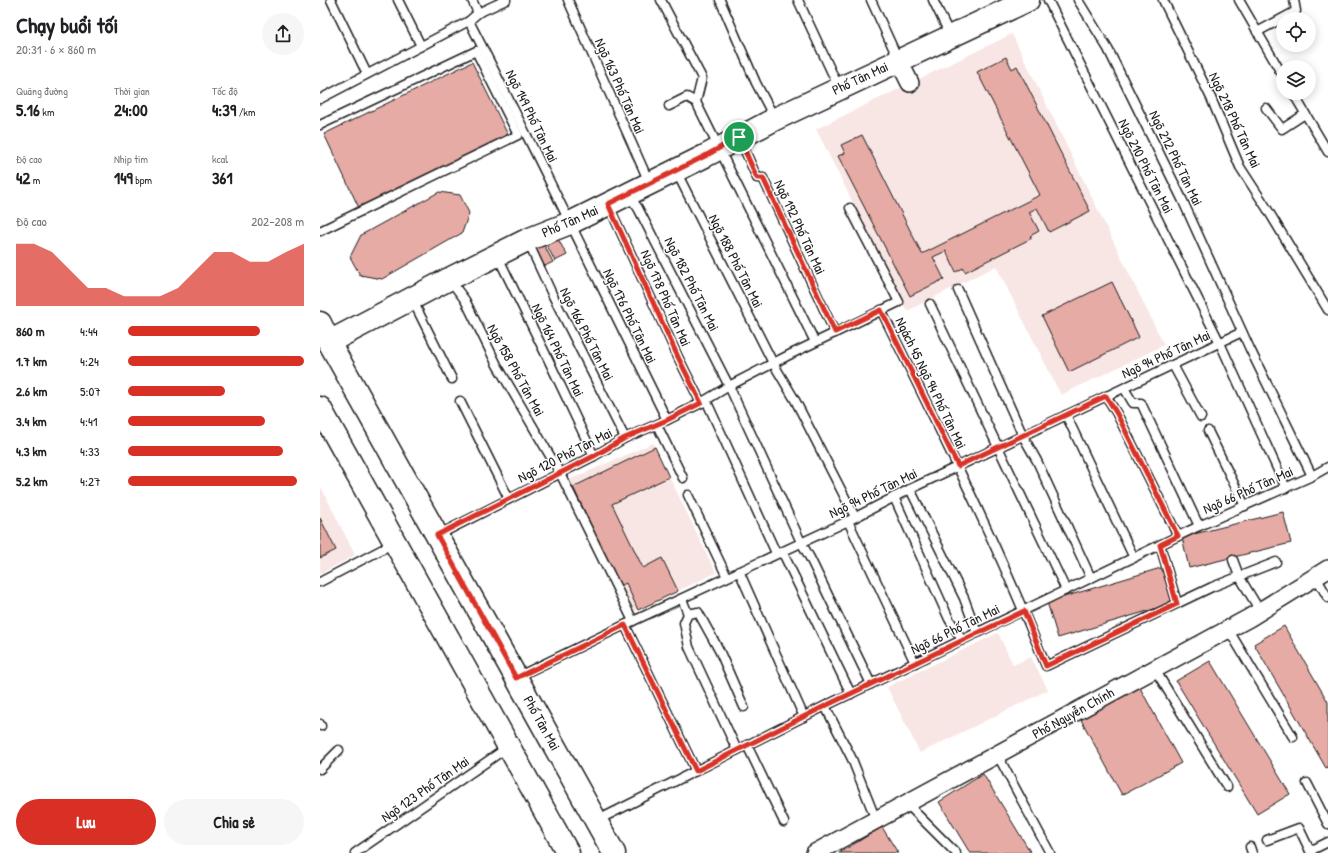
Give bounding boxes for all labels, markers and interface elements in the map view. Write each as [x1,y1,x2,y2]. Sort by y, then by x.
text: Chạy buổi tối [16,10,118,40]
map controls [1276,12,1316,100]
button: locate [1276,12,1316,52]
button: share [262,13,304,55]
street label: Ngõ 163 Phố Tân Mai [590,35,650,137]
text: 20:31 · 6 × 860 m [16,40,96,58]
street label: Phố Tân Mai [829,56,891,99]
button: layers [1276,60,1316,100]
street label: Ngõ 149 Phố Tân Mai [501,66,563,166]
street label: Ngõ 218 Phố Tân Mai [1204,69,1266,171]
text: Quãng đường [16,84,68,98]
text: Thời gian [114,84,150,98]
text: Tốc độ [212,84,238,98]
text: 5.16 [16,98,40,121]
text: 24:00 [114,98,148,121]
text: 4:39 [212,98,236,121]
text: km [40,105,54,119]
text: /km [236,105,255,119]
street label: Ngõ 212 Phố Tân Mai [1144,107,1208,209]
street label: Ngõ 210 Phố Tân Mai [1114,115,1178,217]
pin [722,120,756,154]
icon: arrive [728,126,750,148]
text: Độ cao [16,152,42,166]
text: Nhịp tim [114,152,148,166]
text: kcal [212,152,228,166]
text: 42 [16,166,30,189]
text: 149 [114,166,133,189]
text: 361 [212,166,233,189]
text: m [30,173,40,187]
text: bpm [133,173,152,187]
street label: Ngõ 192 Phố Tân Mai [769,176,831,278]
street label: Phố Tân Mai [539,200,601,241]
street label: Ngõ 188 Phố Tân Mai [704,211,768,311]
text: Độ cao [16,212,47,230]
text: 202–208 m [251,212,304,230]
street label: Ngõ 182 Phố Tân Mai [660,233,724,335]
street label: Ngõ 178 Phố Tân Mai [636,246,696,350]
street label: Ngõ 176 Phố Tân Mai [598,265,662,367]
street label: Ngõ 166 Phố Tân Mai [555,284,619,384]
street label: Ngõ 164 Phố Tân Mai [527,300,589,400]
street label: Ngách 45 Ngõ 94 Phố Tân Mai [890,314,972,452]
street label: Ngõ 158 Phố Tân Mai [482,320,550,420]
text: 860 m [16,322,44,340]
text: 4:44 [80,322,98,340]
street label: Ngõ 94 Phố Tân Mai [1118,325,1214,383]
text: 1.7 km [16,352,47,370]
text: 4:24 [80,352,99,370]
text: 2.6 km [16,382,47,400]
text: 5:07 [80,382,101,400]
text: 3.4 km [16,412,47,430]
text: 4:41 [80,412,98,430]
street label: Ngõ 120 Phố Tân Mai [514,423,616,487]
text: 4.3 km [16,442,47,460]
text: 4:33 [80,442,100,460]
street label: Ngõ 66 Phố Tân Mai [1200,461,1296,519]
street label: Ngõ 94 Phố Tân Mai [825,463,921,523]
text: 5.2 km [16,472,48,490]
text: 4:27 [80,472,100,490]
street label: Ngõ 66 Phố Tân Mai [907,599,1003,659]
street label: Phố Nguyễn Chính [1028,682,1118,744]
street label: Phố Tân Mai [520,692,565,754]
street label: Ngõ 123 Phố Tân Mai [377,751,473,827]
button: Lưu [16,799,156,845]
button: Chia sẻ [164,799,304,845]

